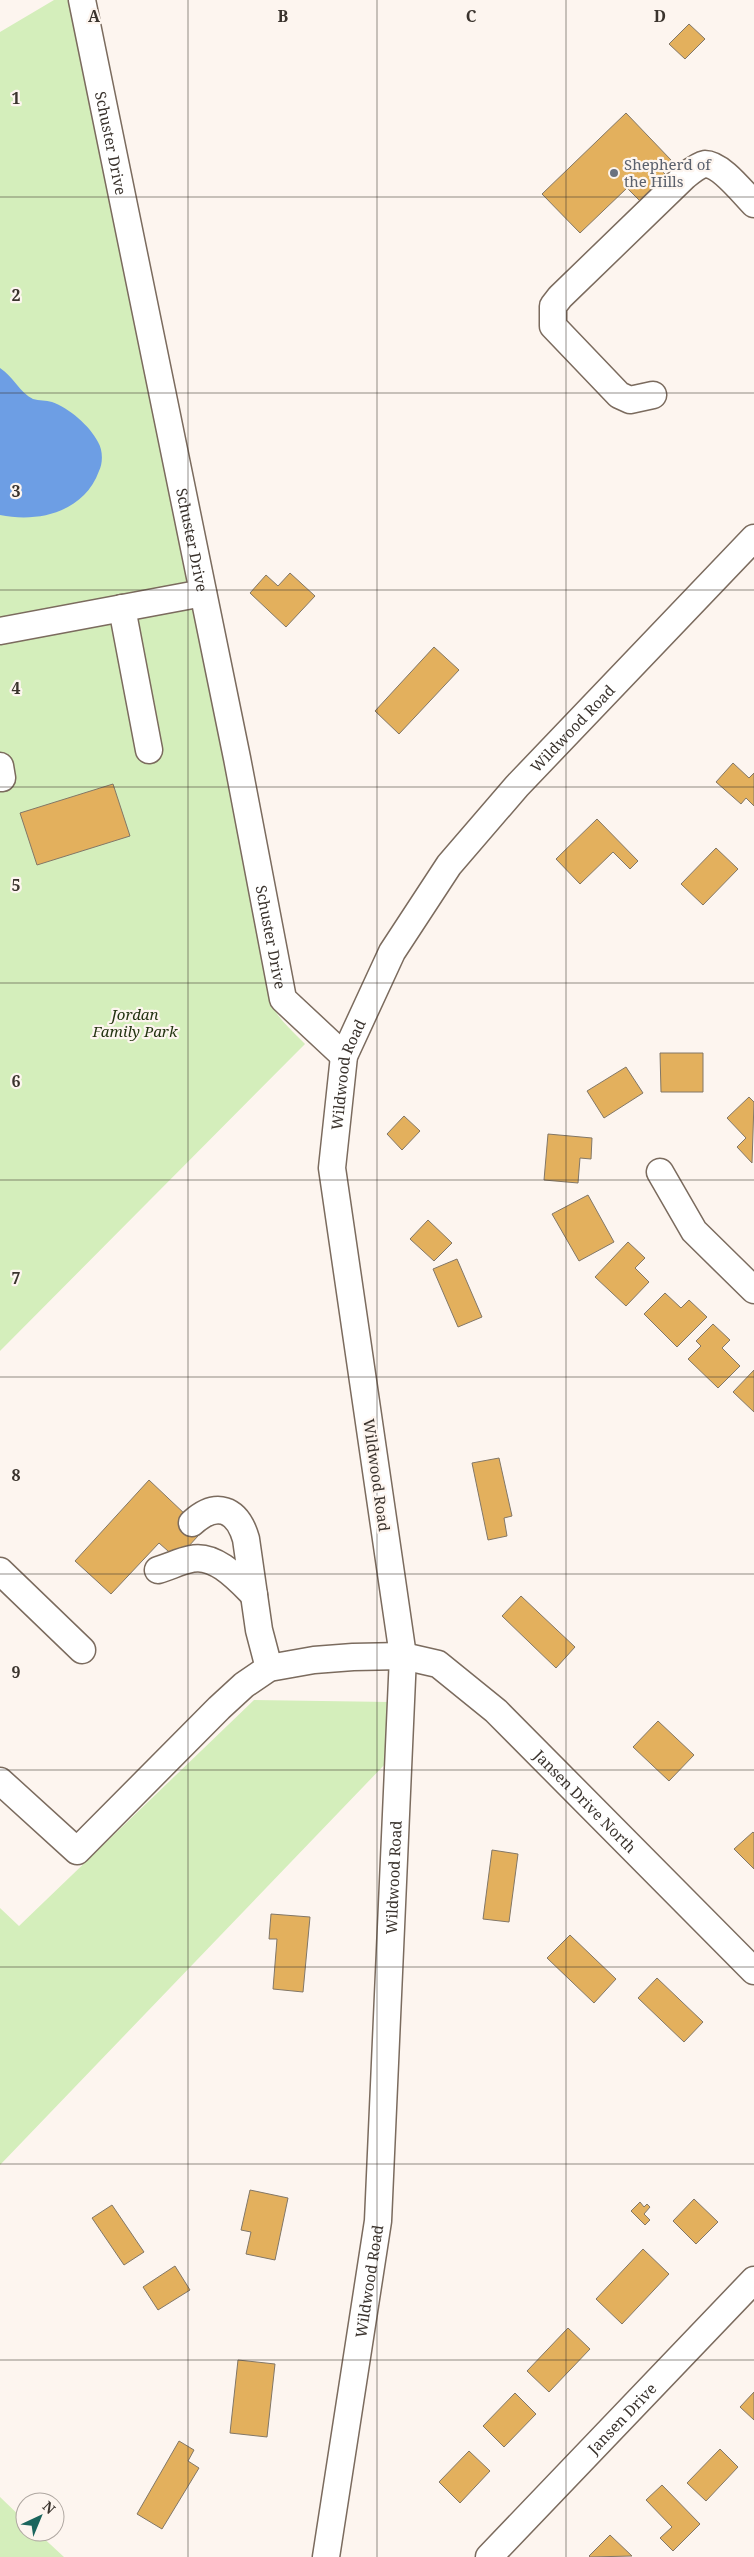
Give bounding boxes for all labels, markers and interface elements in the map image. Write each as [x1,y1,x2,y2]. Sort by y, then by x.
text: A [88,5,101,27]
text: B [278,5,289,27]
text: C [466,5,477,27]
text: D [654,5,666,27]
text: 1 [11,87,21,109]
street label: Schuster Drive [91,90,132,197]
place label: Shepherd of the Hills [624,154,712,191]
marker: Shepherd of the Hills [608,167,620,179]
text: 2 [11,284,21,306]
text: 3 [11,480,21,502]
street label: Schuster Drive [172,486,213,593]
text: 4 [11,677,21,699]
street label: Wildwood Road [526,680,619,776]
text: 5 [11,874,21,896]
street label: Schuster Drive [251,884,291,991]
park label: Jordan Family Park [92,1004,178,1041]
street label: Wildwood Road [326,1016,370,1131]
text: 6 [11,1070,21,1092]
text: 7 [11,1267,21,1289]
street label: Wildwood Road [359,1417,395,1533]
text: 8 [11,1464,21,1486]
text: 9 [11,1661,21,1683]
street label: Jansen Drive North [529,1745,641,1857]
street label: Wildwood Road [381,1820,406,1935]
street label: Wildwood Road [350,2223,387,2339]
street label: Jansen Drive [582,2378,661,2459]
north arrow [15,2492,65,2542]
text: N [39,2497,60,2518]

